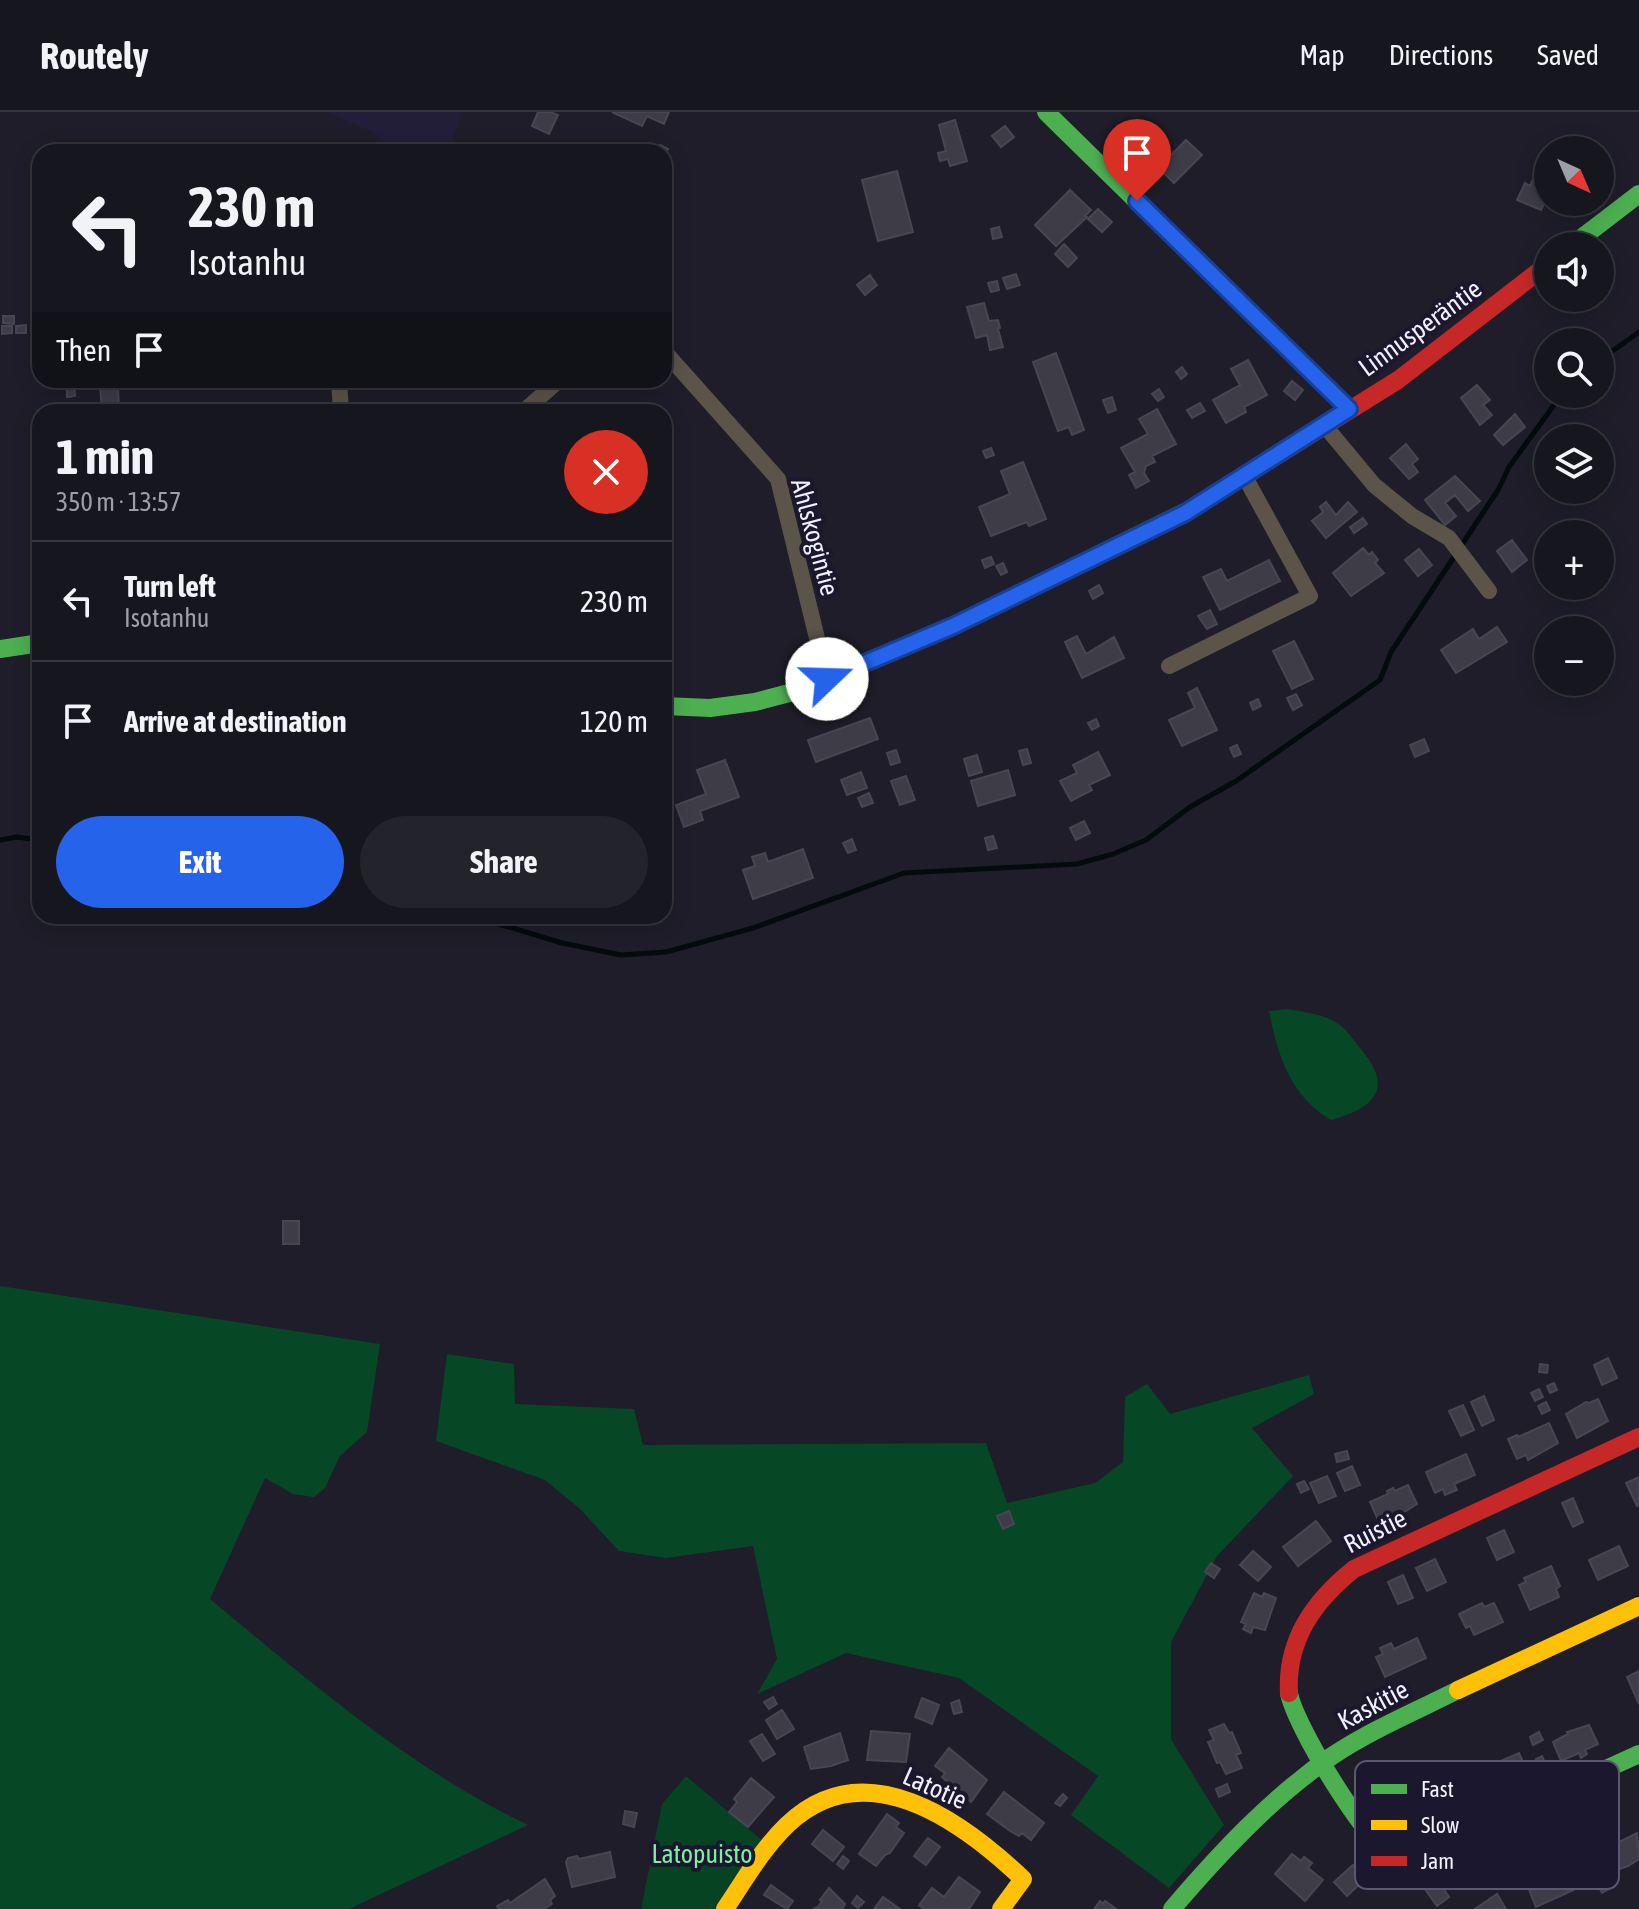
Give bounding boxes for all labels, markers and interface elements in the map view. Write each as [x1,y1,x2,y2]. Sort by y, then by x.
text: Routely [40,34,148,77]
text: Map [1300,39,1345,71]
text: Directions [1389,39,1493,71]
text: Saved [1537,39,1599,71]
pin [1103,119,1171,201]
icon: arrive [1115,131,1159,175]
north arrow [1534,136,1614,216]
map controls [1534,136,1614,696]
text: 230 m [188,175,315,239]
icon: left [56,176,160,280]
button: sound [1534,232,1614,312]
text: Isotanhu [188,241,306,283]
street label: Linnusperäntie [1353,273,1487,383]
icon: arrive [127,328,171,372]
button: search [1534,328,1614,408]
text: Then [56,333,111,367]
button: layers [1534,424,1614,504]
text: 1 min [56,429,154,484]
button: close [564,430,648,514]
street label: Ahlskogintie [785,475,845,599]
text: 350 m · 13:57 [56,487,181,517]
button: + [1534,520,1614,600]
text: Turn left [124,569,216,603]
icon: left [56,579,100,623]
text: 230 m [580,584,648,618]
text: Isotanhu [124,603,209,633]
button: − [1534,616,1614,696]
position arrow [785,637,869,721]
icon: arrive [56,699,100,743]
text: Arrive at destination [124,704,346,738]
text: 120 m [580,704,648,738]
button: Exit [56,816,344,908]
button: Share [360,816,648,908]
street label: Ruistie [1339,1503,1411,1559]
street label: Kaskitie [1333,1674,1413,1736]
street label: Latotie [898,1761,972,1815]
legend [1355,1761,1619,1889]
text: Fast [1421,1776,1454,1802]
text: Slow [1421,1812,1459,1838]
park label: Latopuisto [651,1839,753,1869]
text: Jam [1421,1848,1454,1874]

